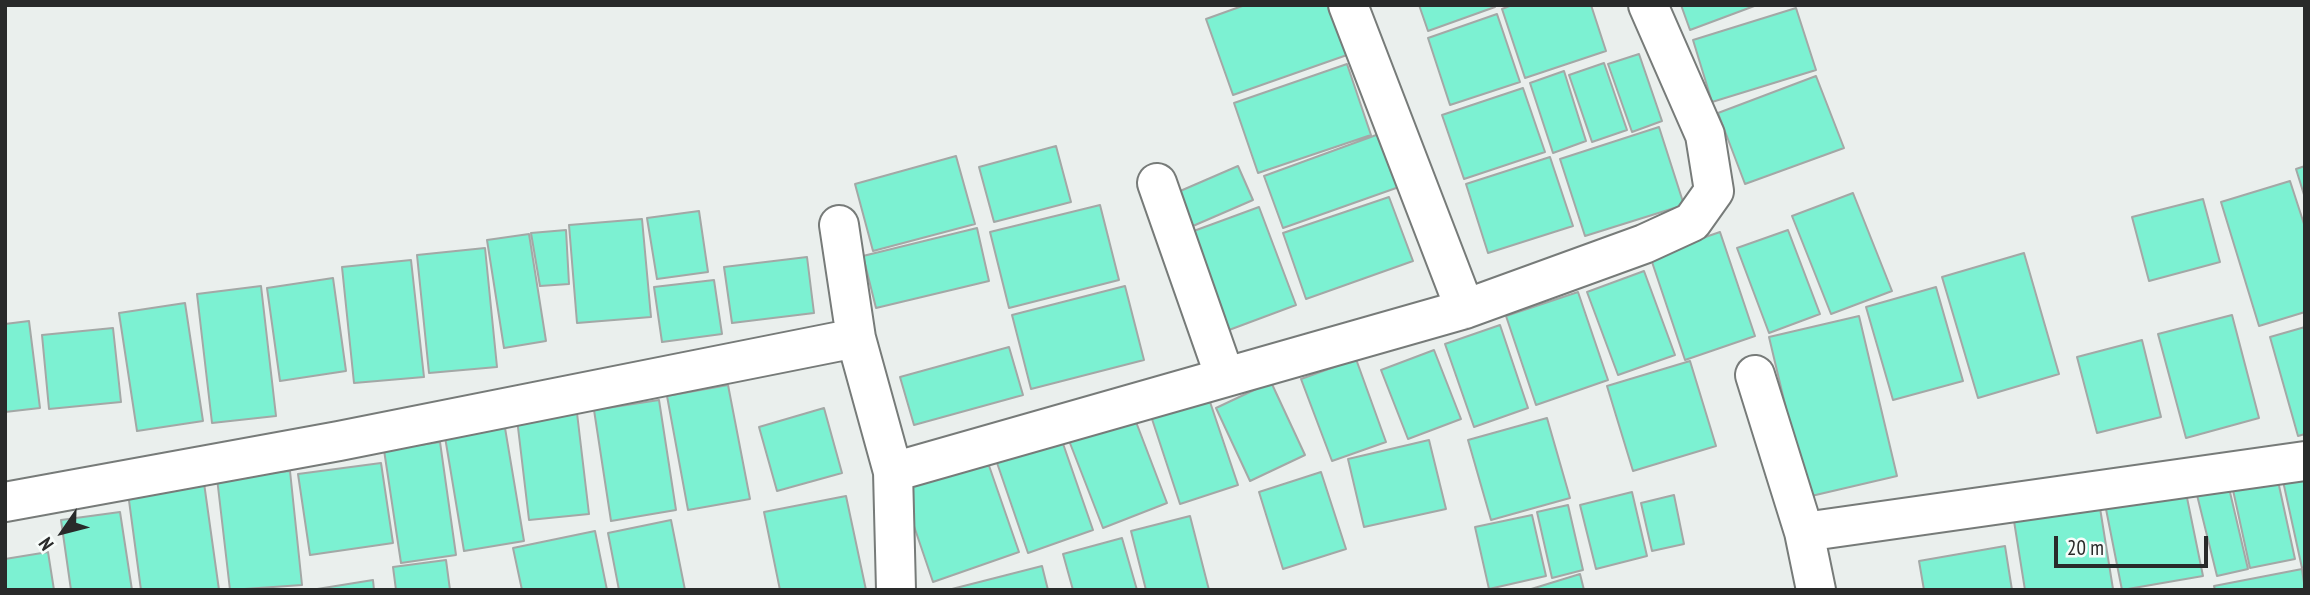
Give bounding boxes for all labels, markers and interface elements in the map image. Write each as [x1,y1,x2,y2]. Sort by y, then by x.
north arrow [28,497,98,567]
scale bar [2058,522,2212,566]
text: N [33,533,59,555]
text: 20 m [2067,534,2104,561]

